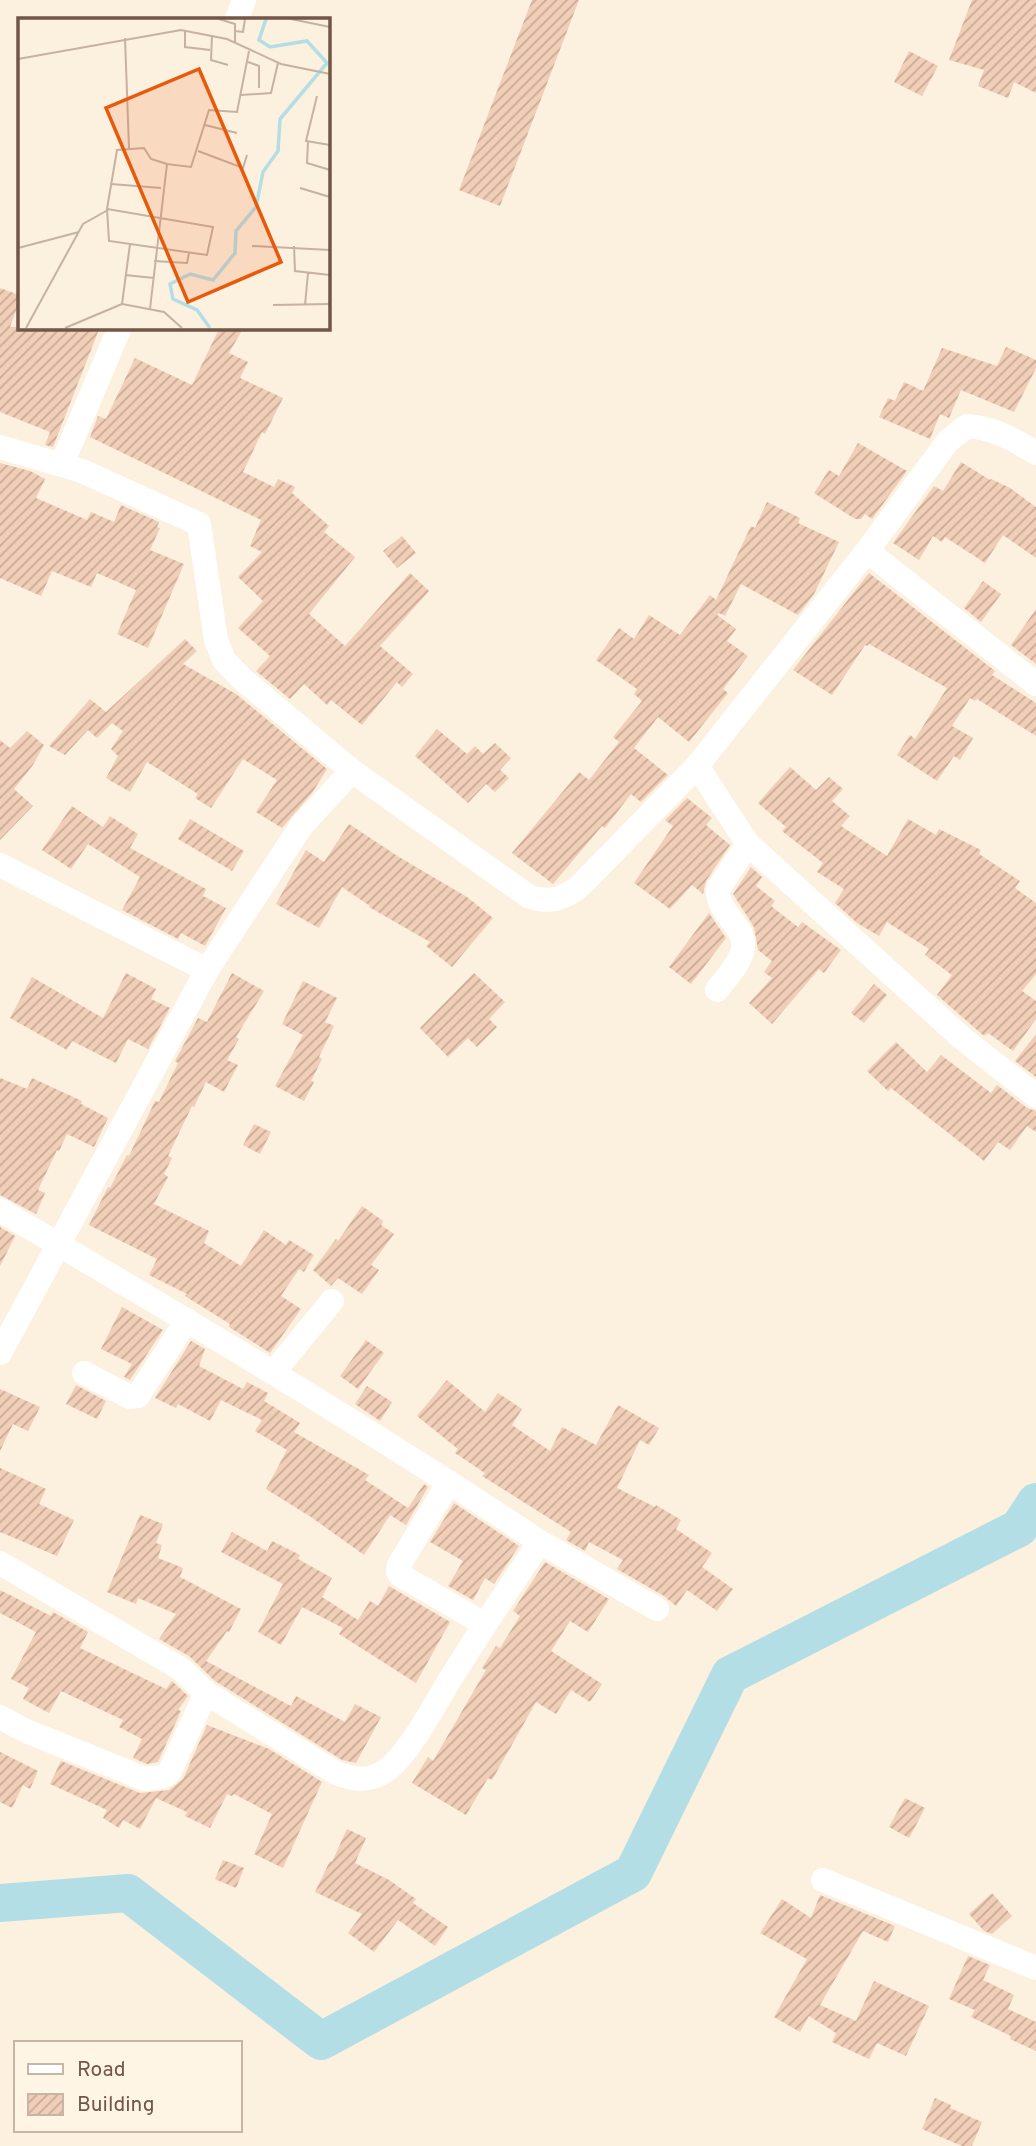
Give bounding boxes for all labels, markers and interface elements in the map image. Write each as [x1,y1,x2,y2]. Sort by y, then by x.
inset map [18,18,329,329]
legend [14,2041,242,2132]
text: Road [77,2057,126,2084]
text: Building [77,2092,155,2119]

